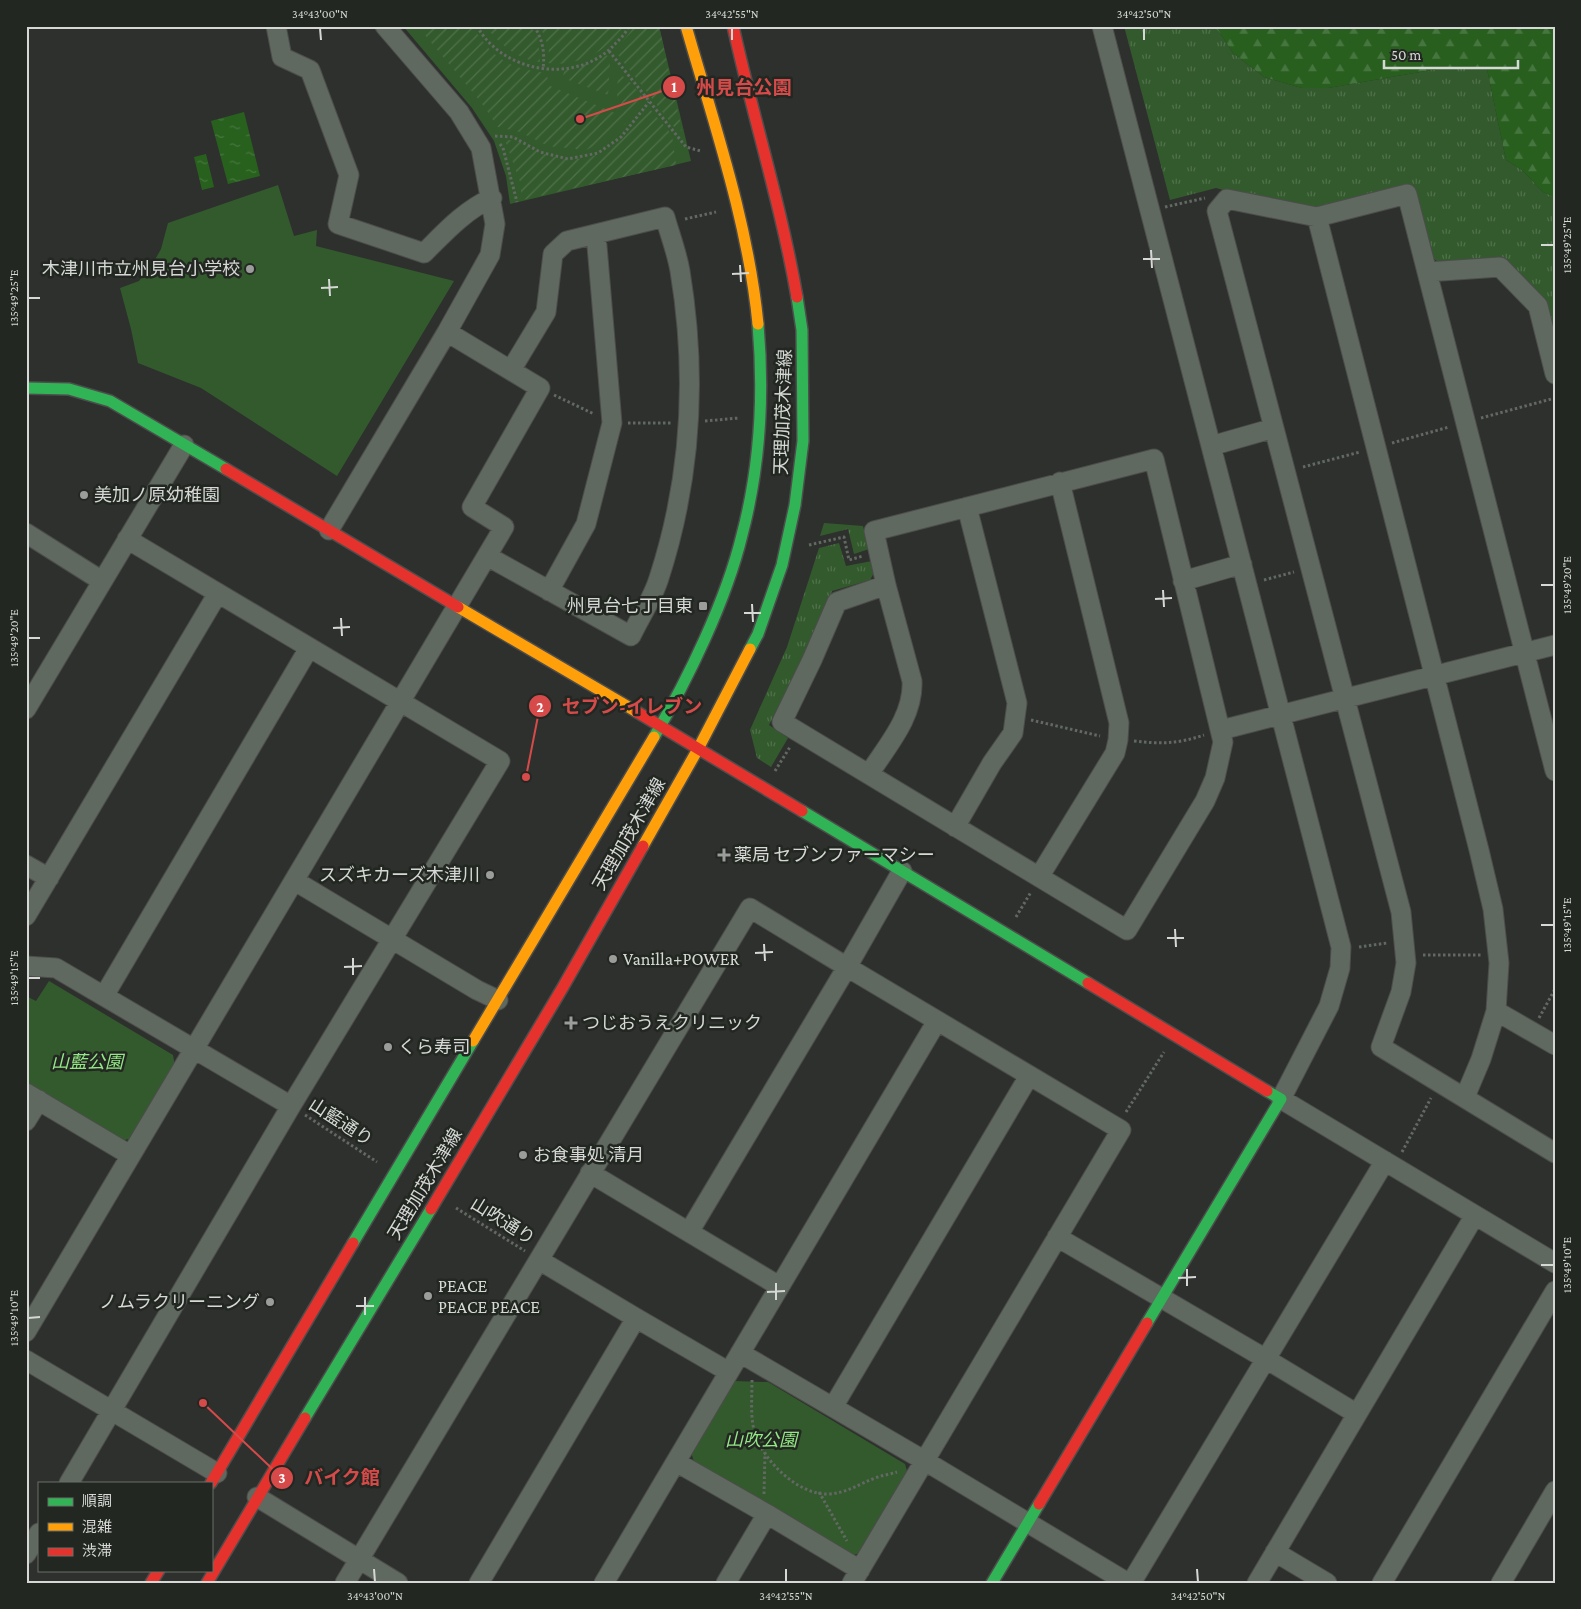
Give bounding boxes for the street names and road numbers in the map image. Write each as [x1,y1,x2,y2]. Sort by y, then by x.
street label: 天理加茂木津線 [771,349,795,475]
street label: 天理加茂木津線 [589,774,669,894]
street label: 山藍通り [305,1094,377,1150]
street label: 天理加茂木津線 [384,1125,466,1243]
street label: 山吹通り [467,1193,539,1249]

